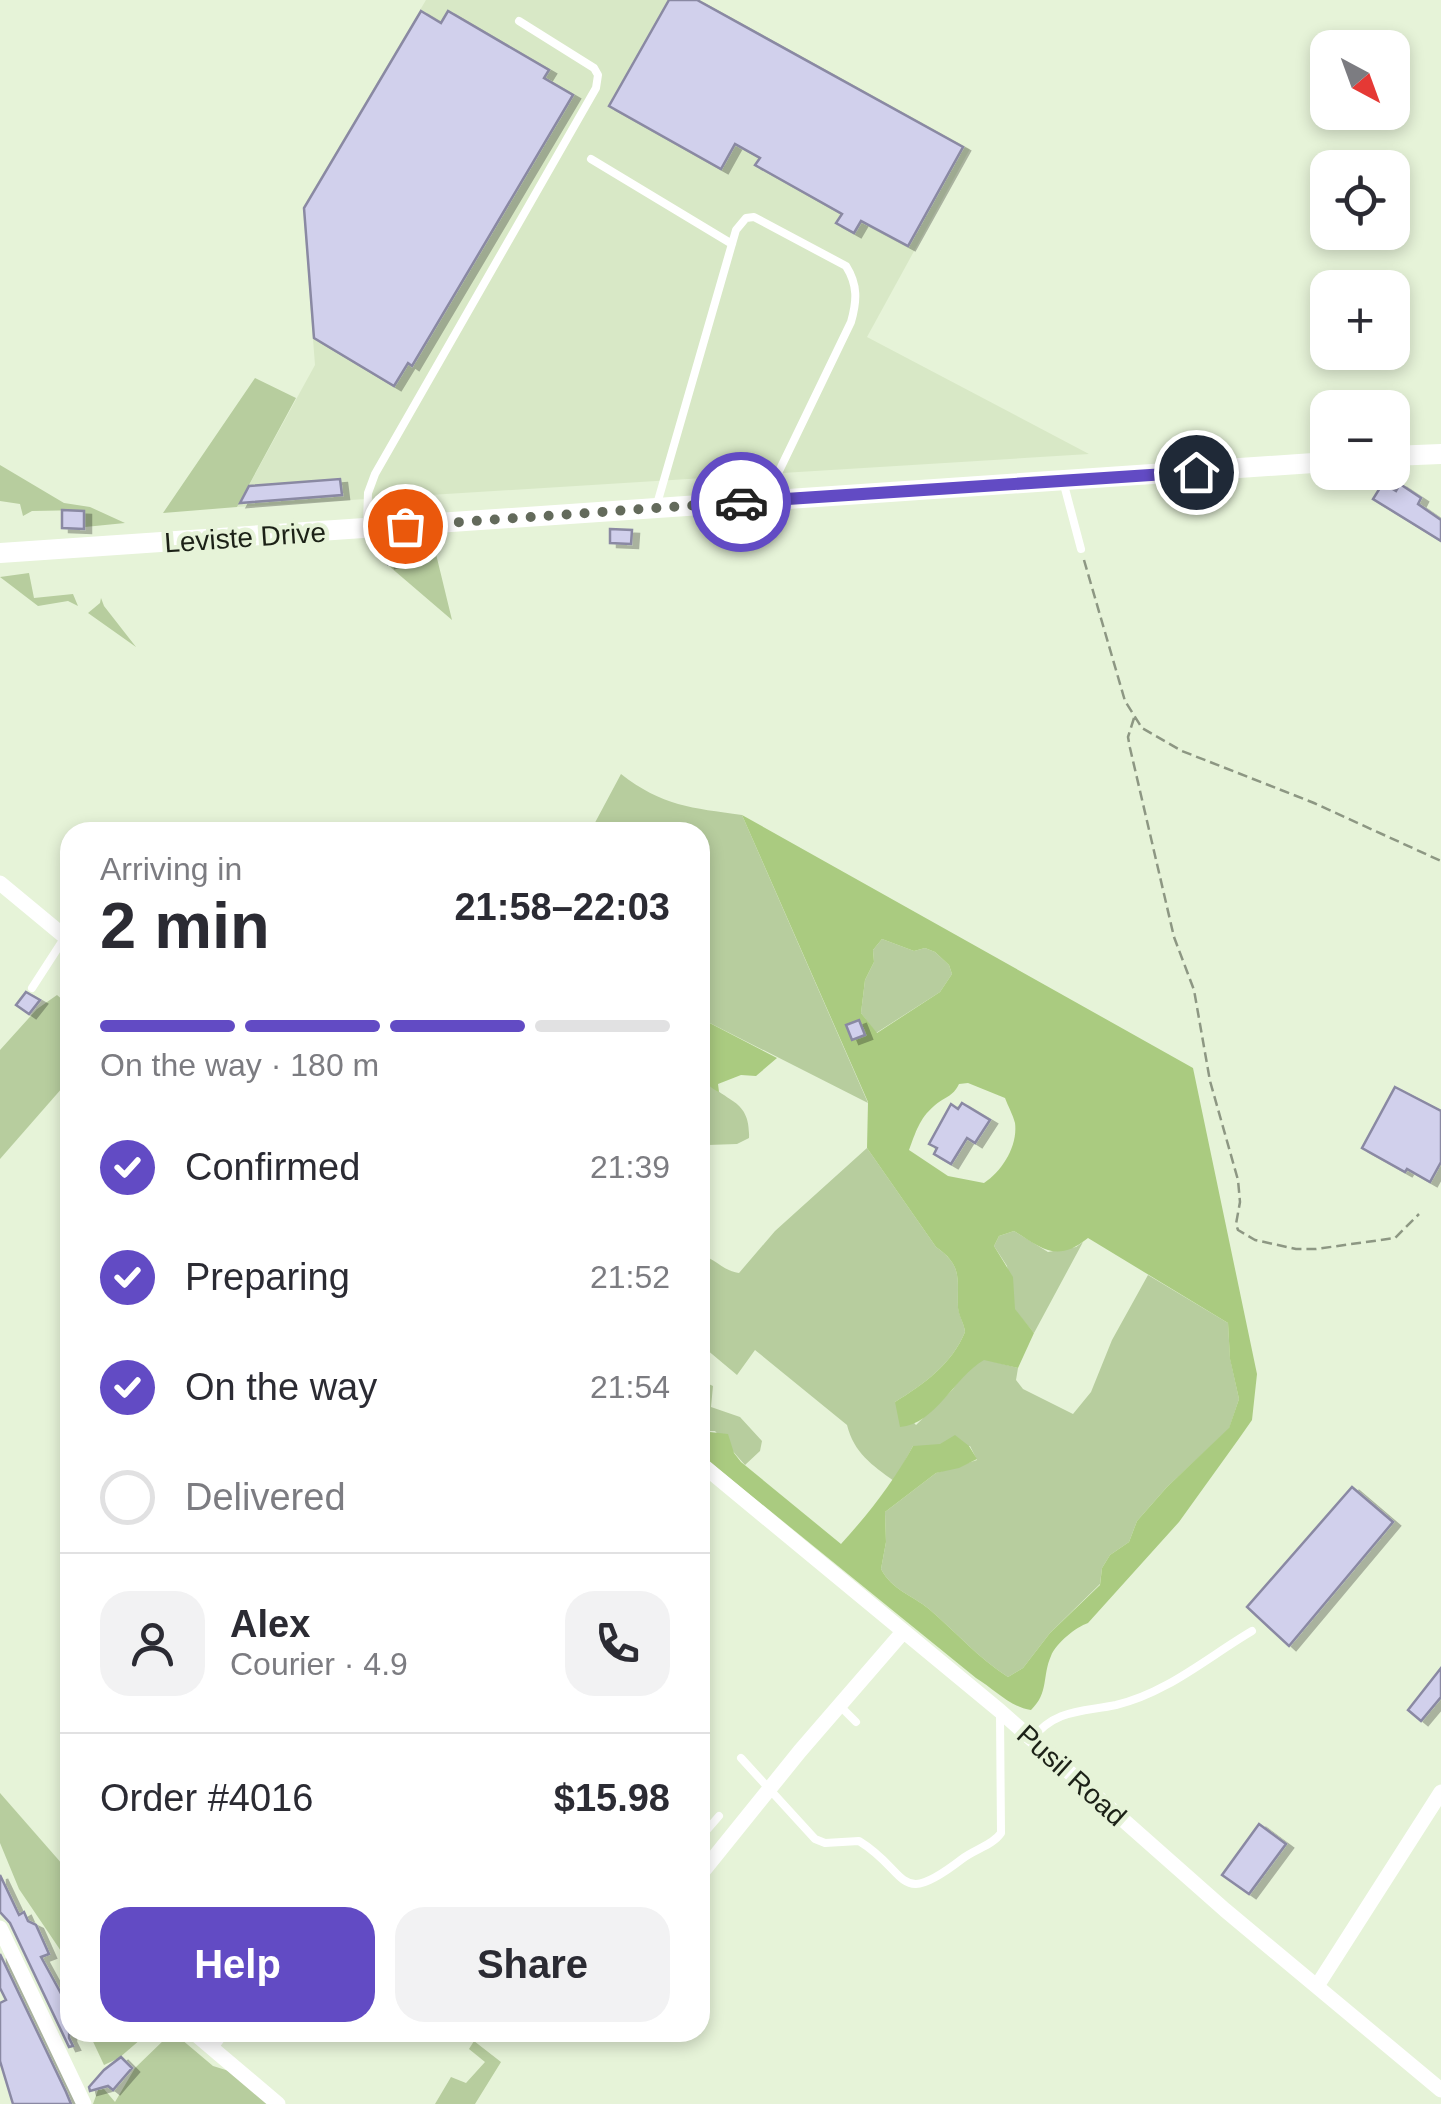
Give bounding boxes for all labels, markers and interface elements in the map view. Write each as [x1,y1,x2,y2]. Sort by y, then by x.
north arrow [1310,30,1410,130]
map controls [1310,30,1410,490]
button: locate [1310,150,1410,250]
button: + [1310,270,1410,370]
button: − [1310,390,1410,490]
pin [1154,430,1239,515]
icon: home [1169,445,1224,500]
courier [691,452,791,552]
icon: car [714,475,769,530]
pin [363,484,448,569]
icon: bag [378,499,433,554]
street label: Leviste Drive [163,516,327,559]
text: Arriving in [100,851,242,887]
text: 21:58–22:03 [454,886,670,928]
text: 2 min [100,889,270,962]
text: On the way · 180 m [100,1047,379,1083]
icon: check [100,1140,155,1195]
text: Confirmed [185,1146,360,1188]
text: 21:39 [590,1149,670,1185]
icon: check [100,1250,155,1305]
text: Preparing [185,1256,350,1298]
text: 21:52 [590,1259,670,1295]
icon: check [100,1360,155,1415]
text: On the way [185,1366,377,1408]
text: 21:54 [590,1369,670,1405]
text: Delivered [185,1476,346,1518]
button: person [100,1591,205,1696]
button: phone [565,1591,670,1696]
text: Alex [230,1603,310,1645]
text: Courier · 4.9 [230,1646,408,1682]
street label: Pusil Road [1011,1719,1132,1832]
text: Order #4016 [100,1777,313,1819]
text: $15.98 [554,1777,670,1819]
button: Help [100,1907,375,2022]
button: Share [395,1907,670,2022]

